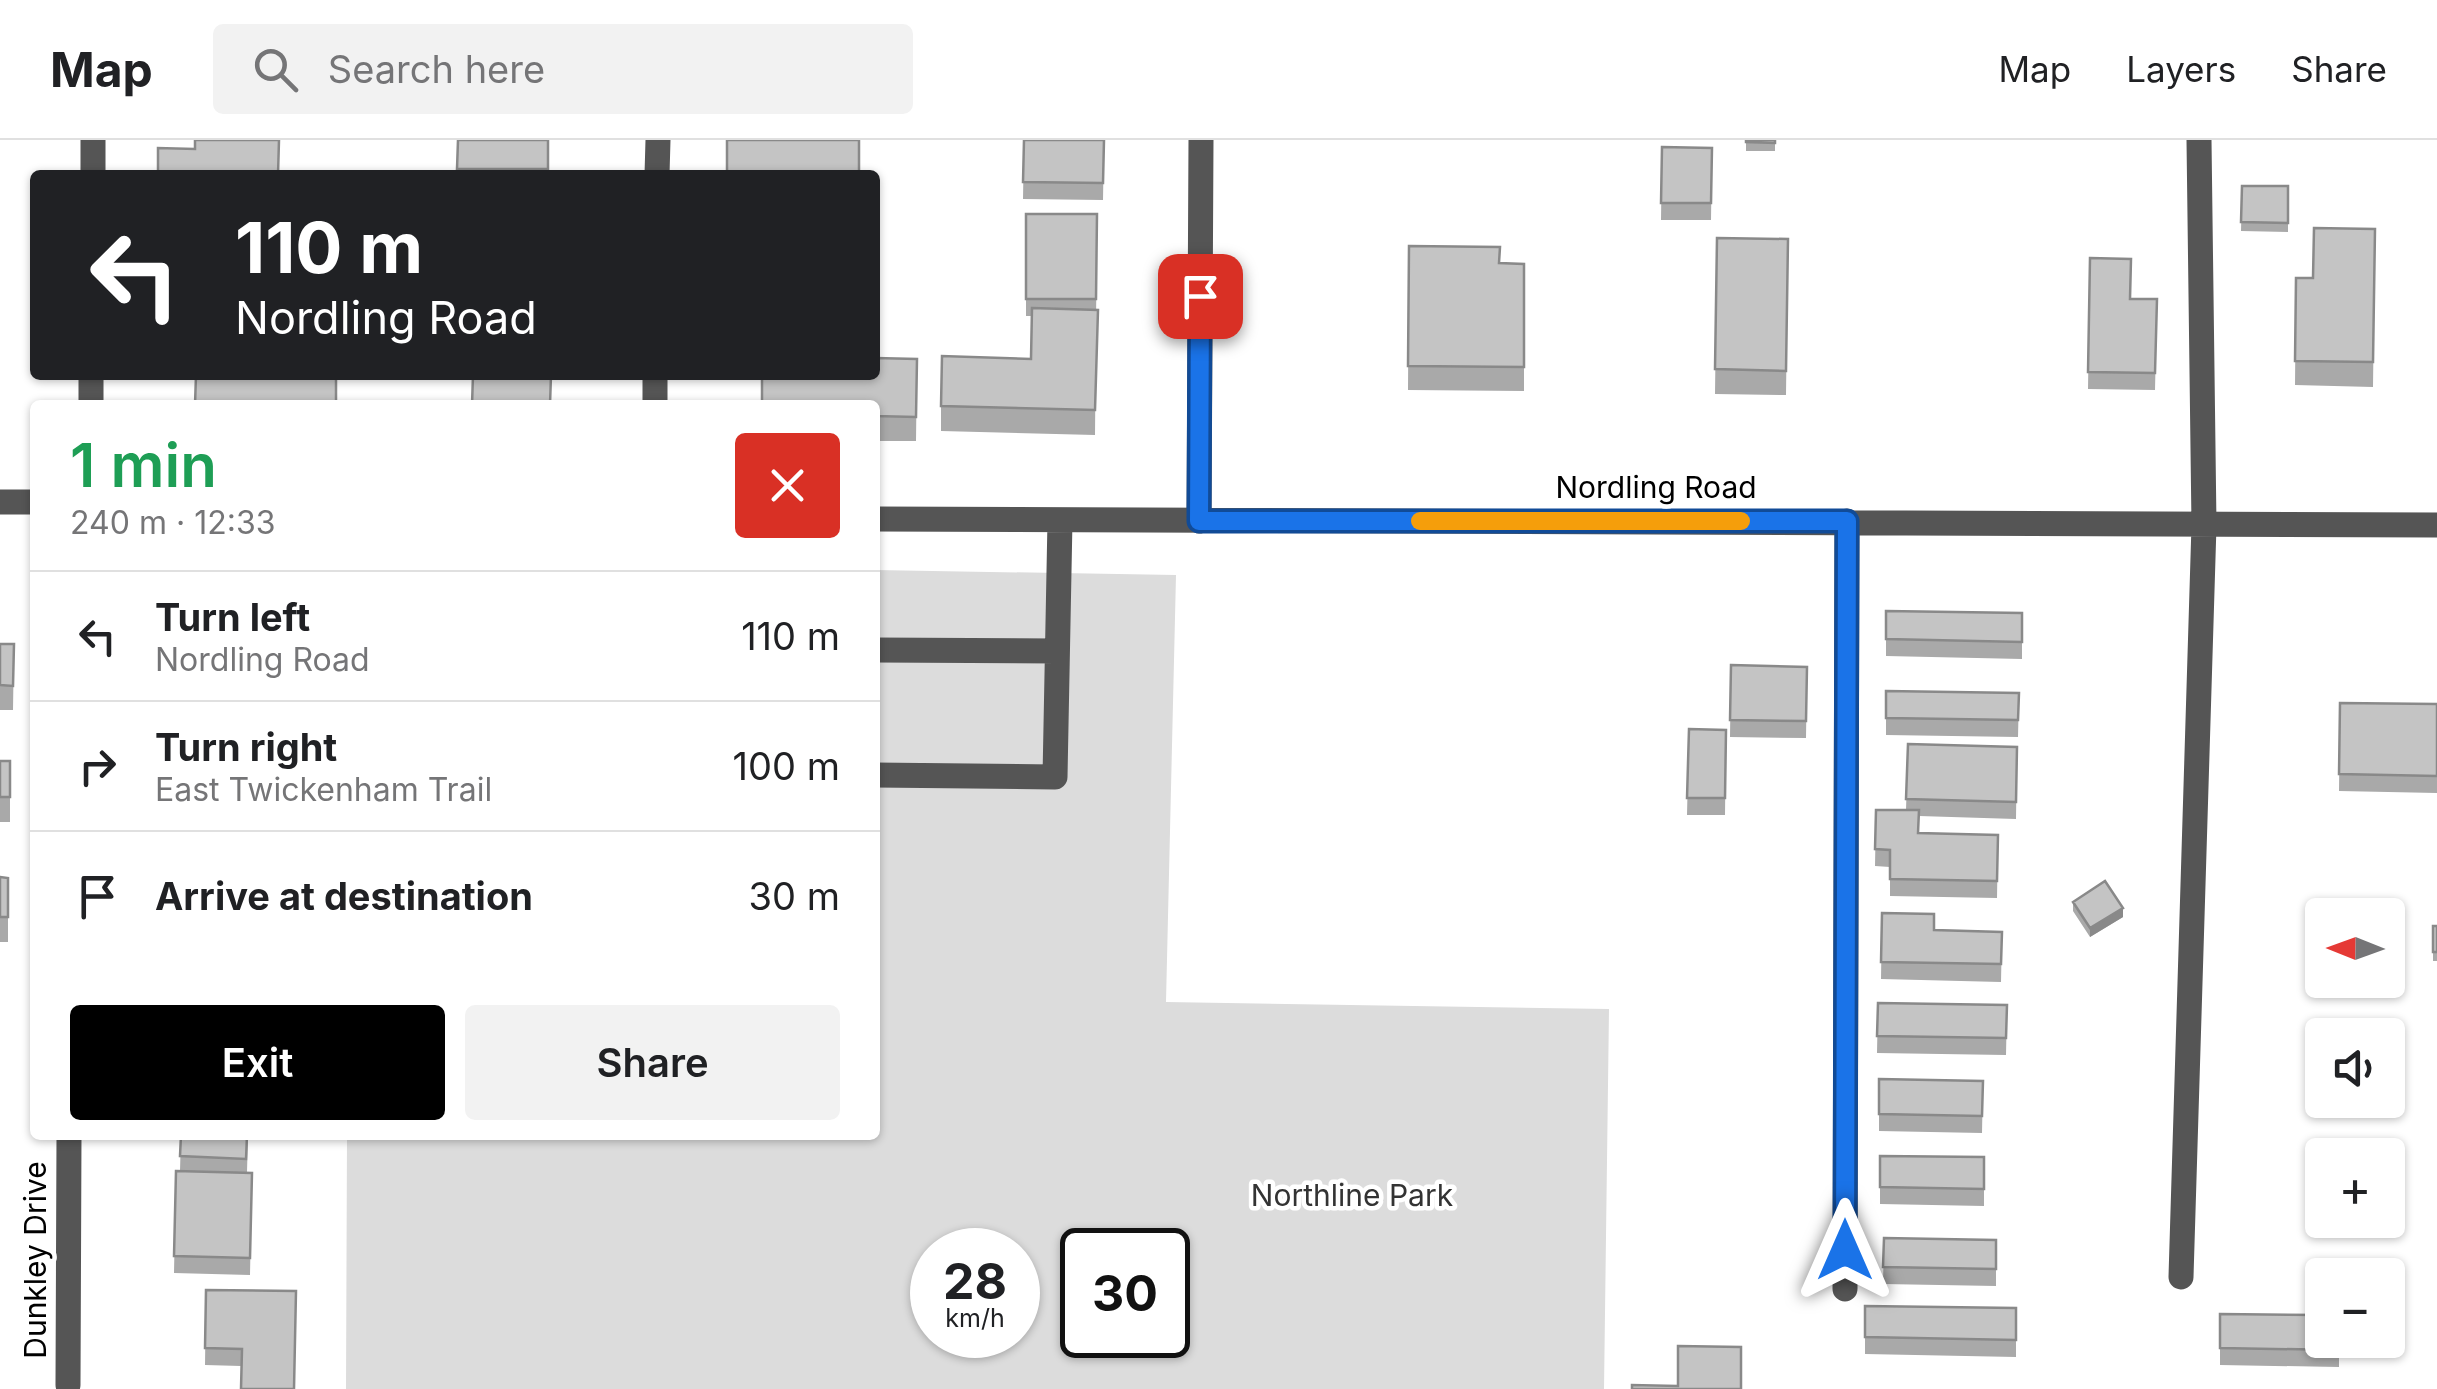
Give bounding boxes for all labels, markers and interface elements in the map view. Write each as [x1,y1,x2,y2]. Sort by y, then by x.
search box [213,24,913,114]
text: Map [50,40,153,99]
icon: search [248,42,303,97]
text: Search here [328,46,545,92]
text: Map [1999,48,2071,90]
text: Layers [2126,48,2236,90]
text: Share [2291,48,2387,90]
text: 110 m [235,205,423,290]
icon: left [70,210,200,340]
pin [1158,254,1243,339]
icon: arrive [1173,269,1228,324]
text: Nordling Road [235,290,537,345]
text: 1 min [70,429,217,501]
button: close [735,433,840,538]
street label: Nordling Road [1555,469,1757,505]
text: 240 m · 12:33 [70,503,275,542]
text: Turn left [155,594,310,640]
icon: left [70,609,125,664]
text: 110 m [741,613,840,659]
text: Nordling Road [155,640,370,679]
text: Turn right [155,724,337,770]
icon: right [70,739,125,794]
text: 100 m [733,743,840,789]
text: East Twickenham Trail [155,770,492,809]
icon: arrive [70,869,125,924]
text: Arrive at destination [155,873,533,919]
text: 30 m [749,873,840,919]
north arrow [2305,898,2405,998]
map controls [2305,898,2405,1358]
button: Exit [70,1005,445,1120]
button: Share [465,1005,840,1120]
button: sound [2305,1018,2405,1118]
button: + [2305,1138,2405,1238]
street label: Dunkley Drive [17,1161,53,1359]
park label: Northline Park [1251,1177,1454,1213]
position arrow [1793,1198,1897,1302]
speed limit sign: 30 [1060,1228,1190,1358]
text: 28 [943,1251,1007,1311]
button: − [2305,1258,2405,1358]
text: km/h [945,1303,1005,1333]

